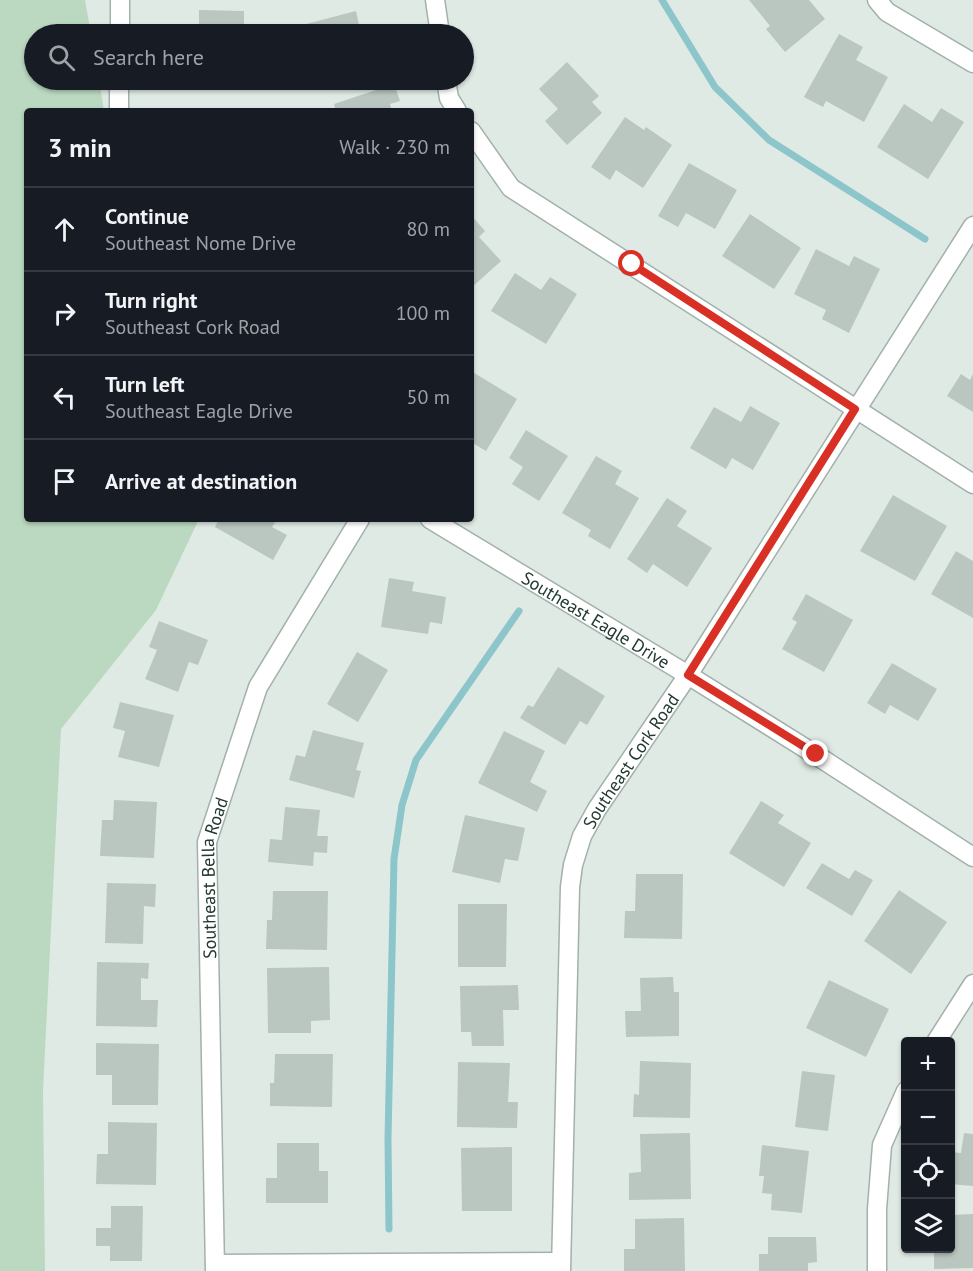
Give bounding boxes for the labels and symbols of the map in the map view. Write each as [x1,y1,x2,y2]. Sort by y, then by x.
route start [618,250,644,276]
street label: Southeast Eagle Drive [518,566,674,673]
street label: Southeast Cork Road [577,689,684,833]
route end [802,740,828,766]
street label: Southeast Bella Road [195,794,233,959]

